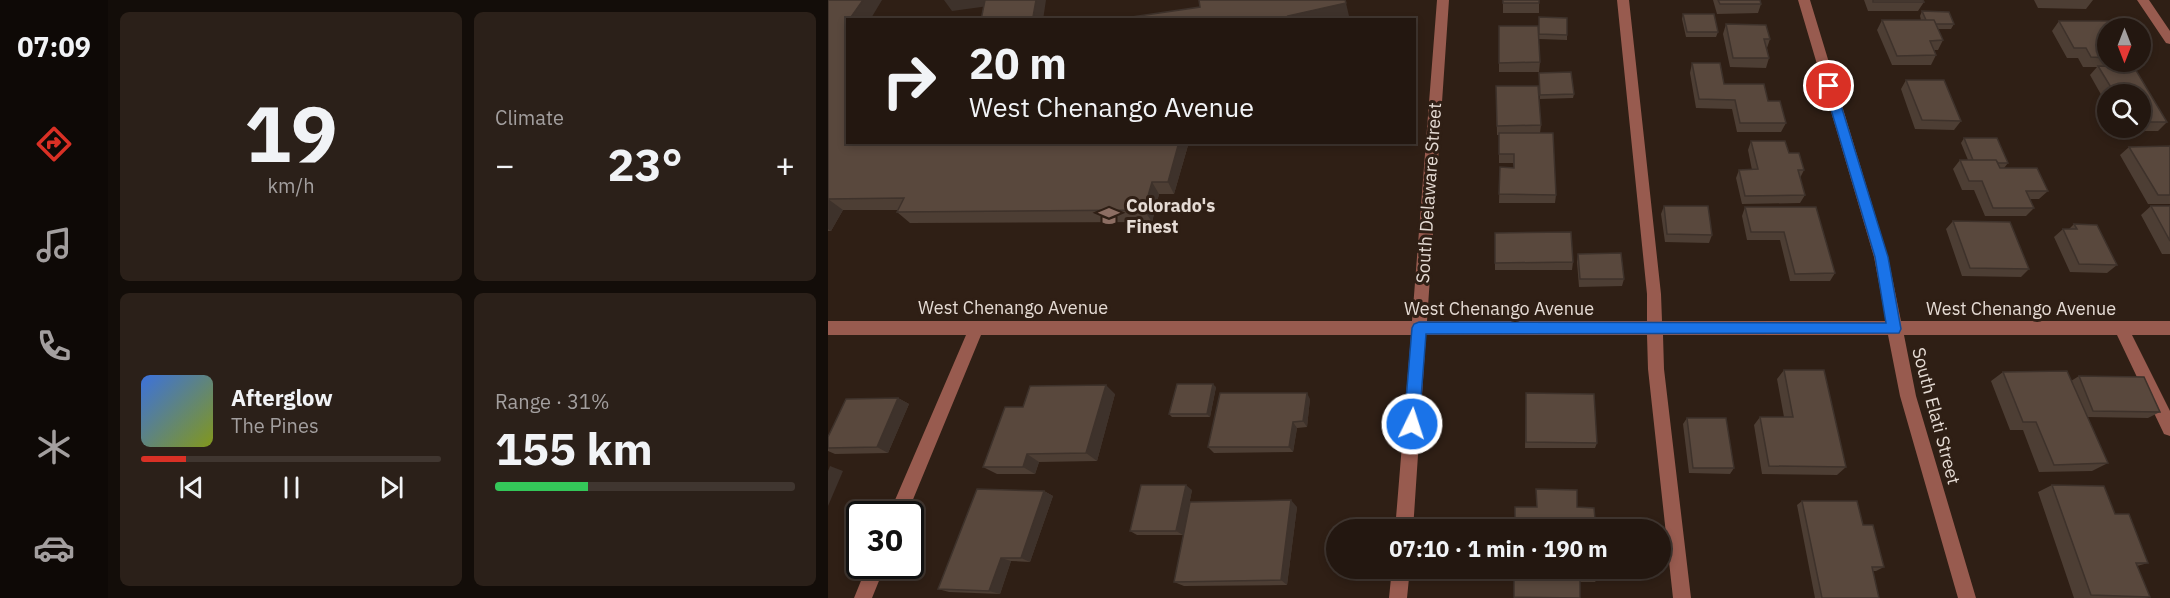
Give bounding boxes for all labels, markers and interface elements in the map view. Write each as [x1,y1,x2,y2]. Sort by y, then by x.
north arrow [2097,18,2151,72]
map controls [2097,18,2151,138]
text: 07:09 [17,29,91,64]
text: 20 m [969,36,1067,91]
icon: right [870,42,948,120]
pin [1803,60,1854,111]
icon: arrive [1812,69,1845,102]
text: 19 [244,82,338,183]
button: search [2097,84,2151,138]
text: West Chenango Avenue [969,89,1254,124]
street label: South Delaware Street [1411,102,1446,284]
text: Climate [495,104,564,131]
icon: directions [33,123,75,165]
text: 23° [607,135,683,193]
text: − [495,143,515,186]
text: + [775,143,795,186]
text: km/h [267,172,315,199]
place label: Colorado's Finest [1126,194,1215,238]
school or university icon: Colorado's Finest [1097,204,1121,228]
icon: music [33,224,75,266]
street label: West Chenango Avenue [918,296,1108,319]
street label: West Chenango Avenue [1404,297,1594,320]
street label: West Chenango Avenue [1926,297,2116,320]
icon: phone [33,325,75,367]
street label: South Elati Street [1907,345,1966,487]
text: Afterglow [231,383,333,412]
text: Range · 31% [495,388,610,415]
position arrow [1380,392,1444,456]
text: The Pines [231,412,319,439]
text: 155 km [495,419,653,477]
icon: climate [33,426,75,468]
icon: previous [175,471,208,504]
icon: pause [275,471,308,504]
icon: next [375,471,408,504]
speed limit sign: 30 [846,501,924,579]
icon: car [33,527,75,569]
text: 07:10 · 1 min · 190 m [1389,534,1608,563]

